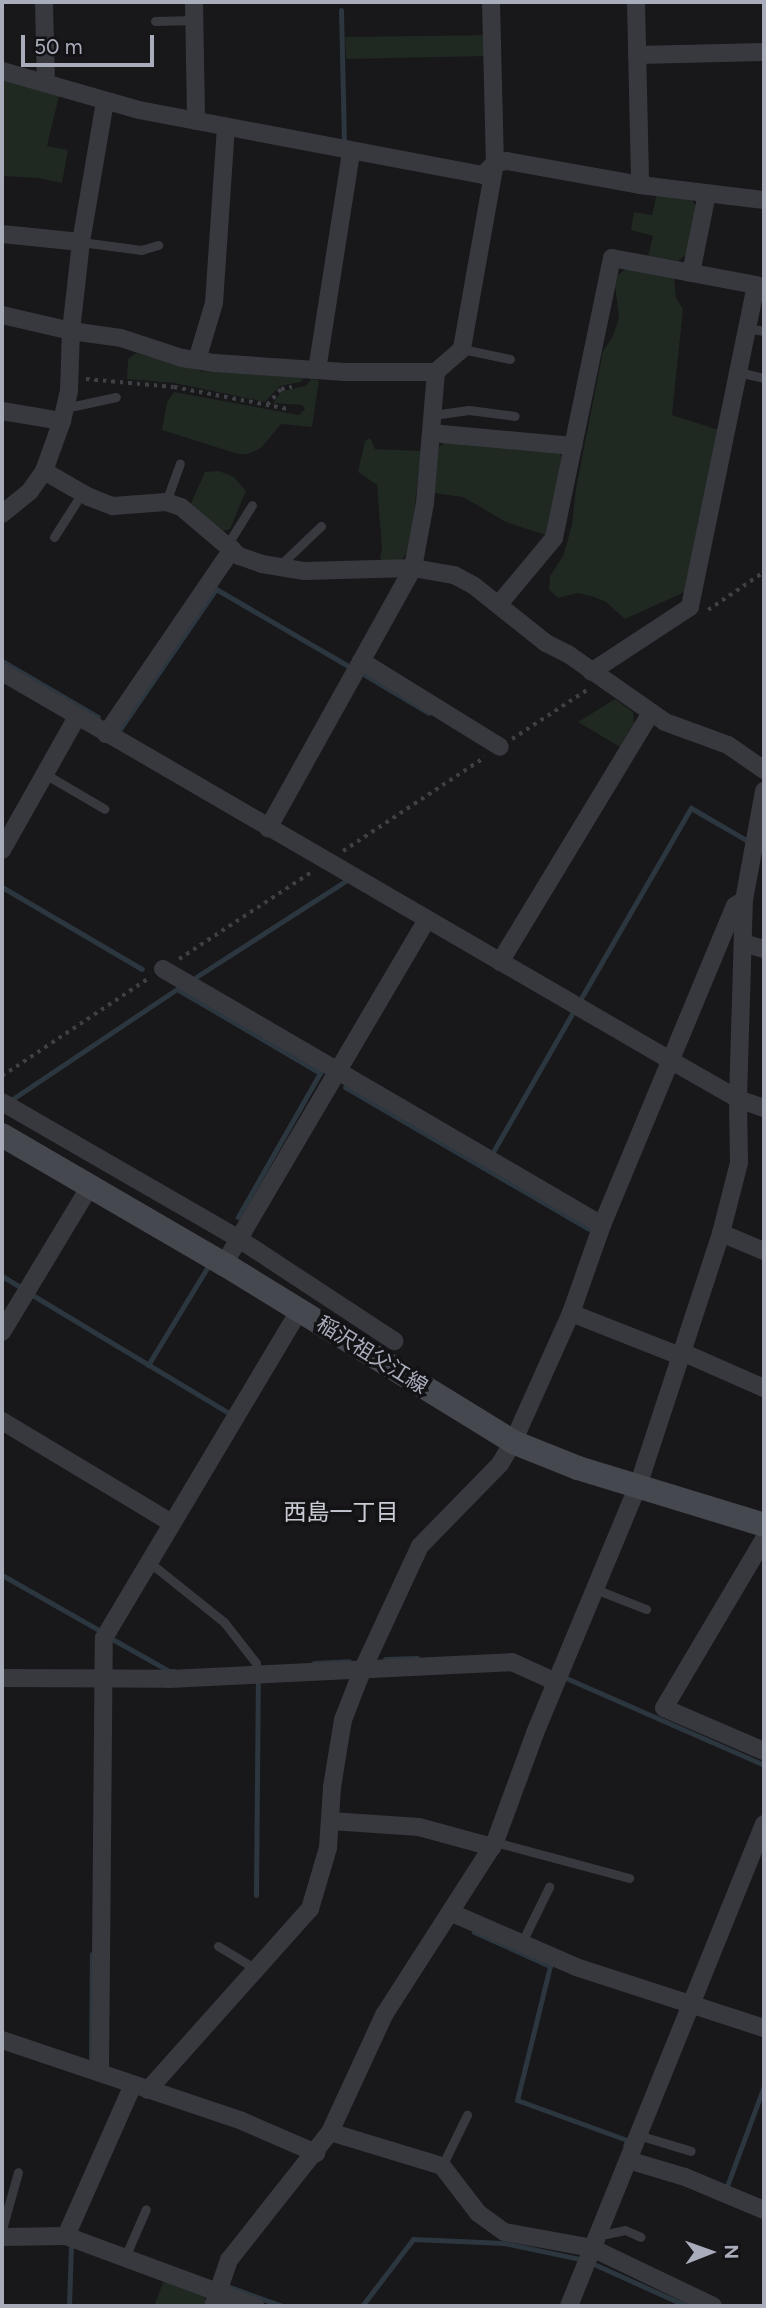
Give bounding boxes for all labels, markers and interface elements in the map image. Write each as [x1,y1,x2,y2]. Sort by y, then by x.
scale bar [24,21,158,65]
text: 50 m [34,34,83,59]
street label: 稲沢祖父江線 [312,1311,432,1399]
district label: 西島一丁目 [284,1498,398,1526]
north arrow [675,2217,745,2287]
text: N [720,2244,743,2259]

